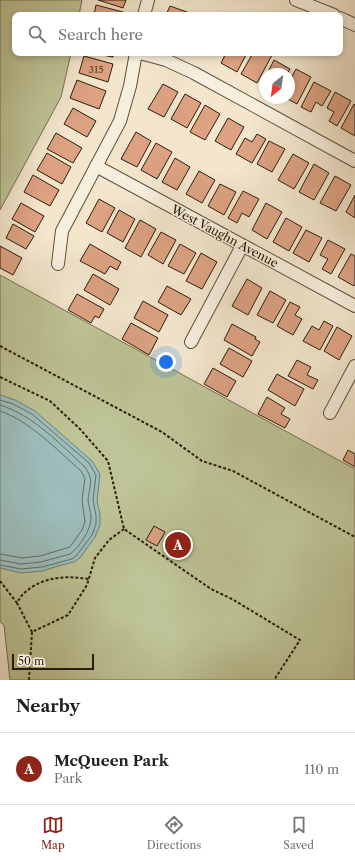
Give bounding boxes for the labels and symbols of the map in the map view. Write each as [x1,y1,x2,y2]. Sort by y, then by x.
house number: 315 [88,63,104,76]
north arrow [259,68,295,104]
street label: West Vaughn Avenue [168,201,281,271]
your location [156,352,176,372]
pin: A [165,530,191,560]
scale bar [12,652,94,671]

